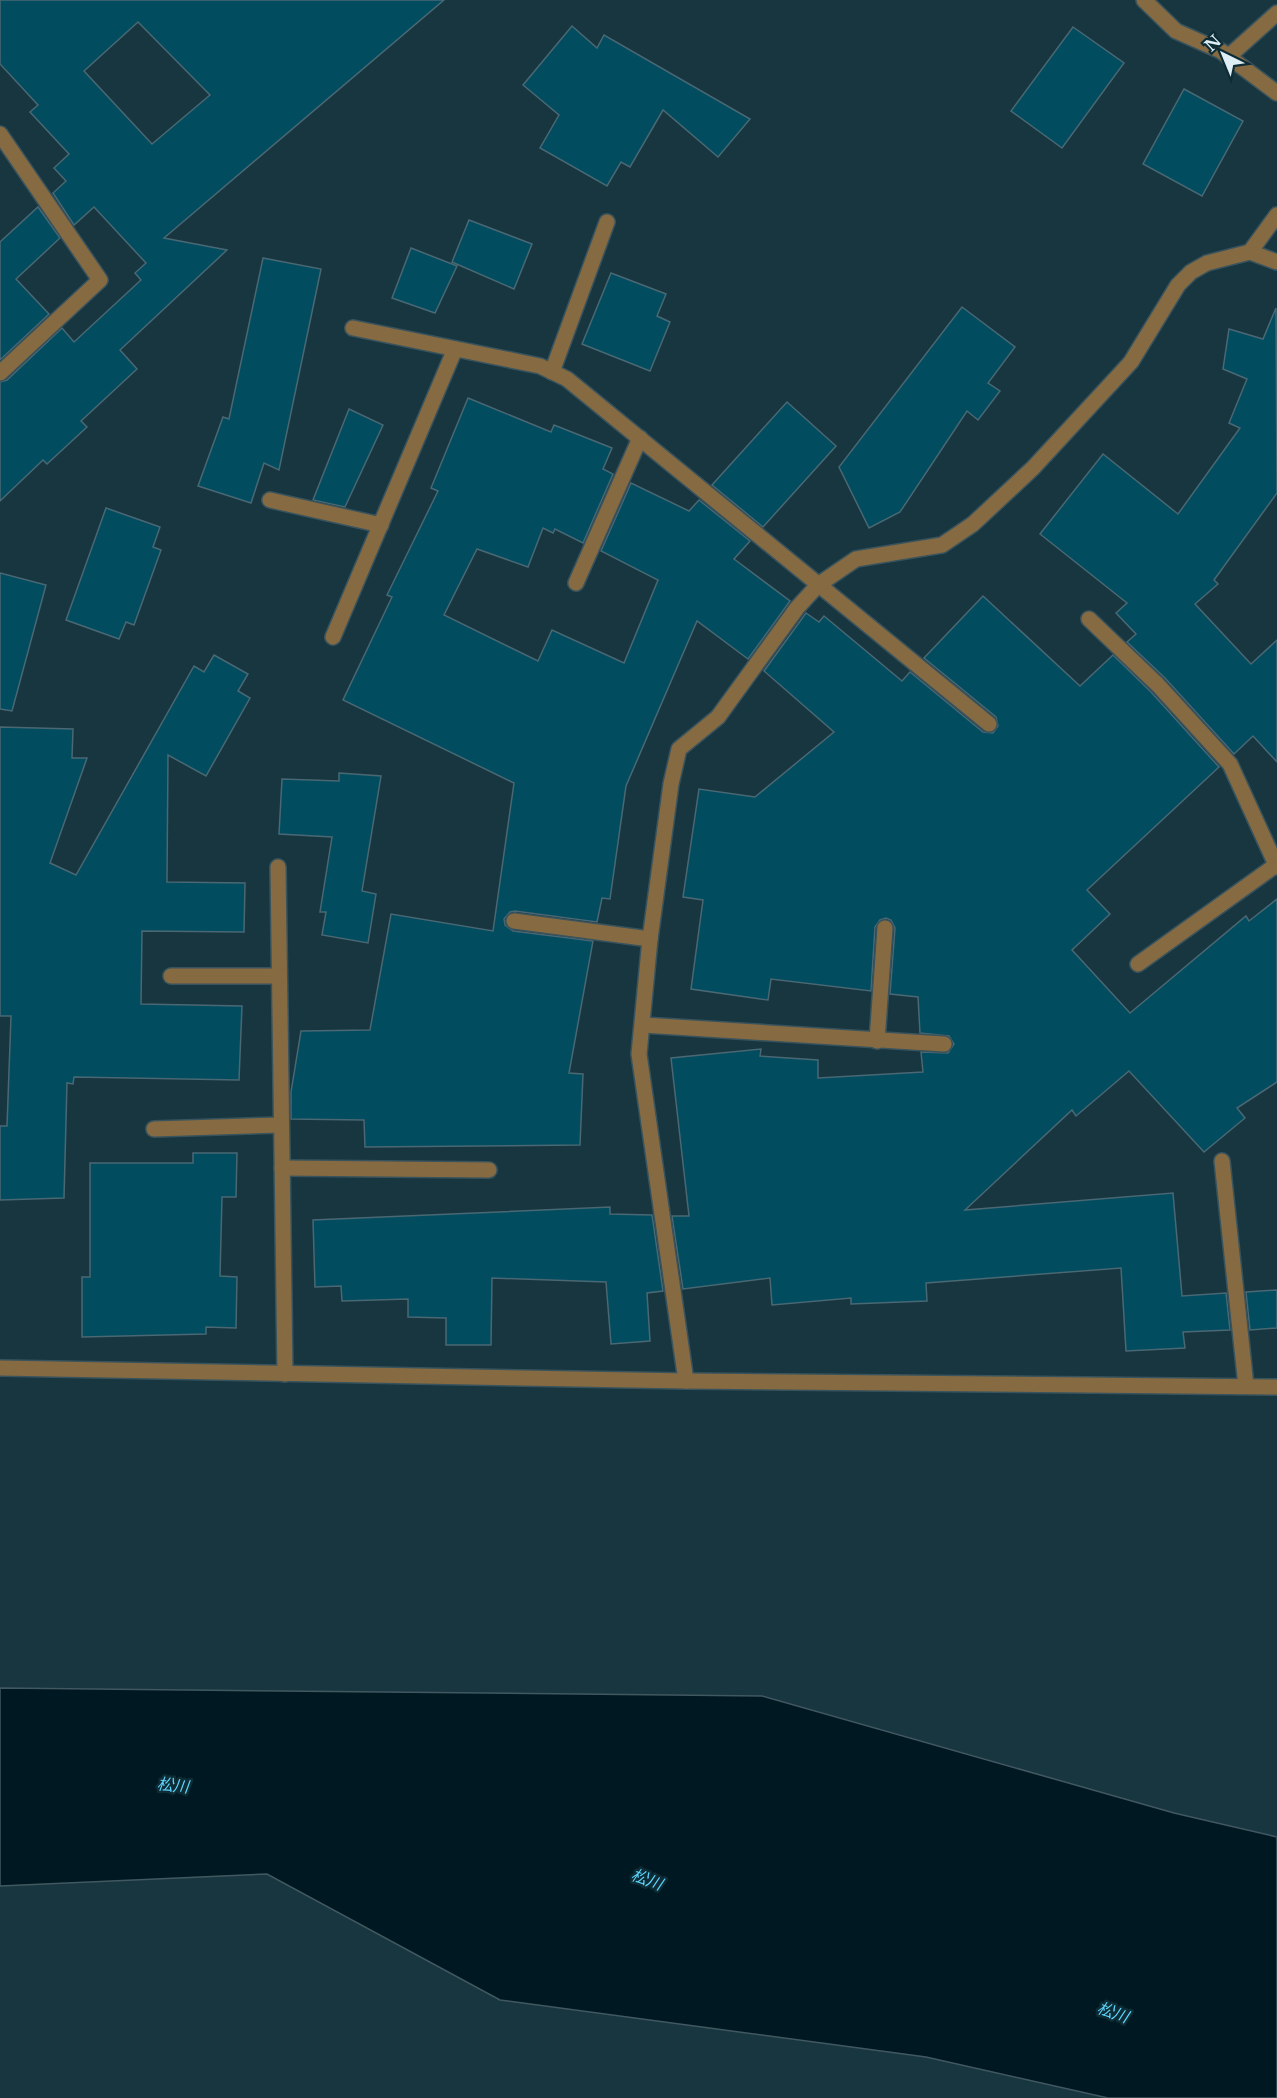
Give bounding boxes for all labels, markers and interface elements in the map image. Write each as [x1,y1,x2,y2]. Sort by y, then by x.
north arrow [1193,24,1253,84]
text: N [1200,31,1225,55]
water label: 松川 [156,1773,192,1797]
water label: 松川 [629,1864,667,1895]
water label: 松川 [1095,1997,1133,2027]

